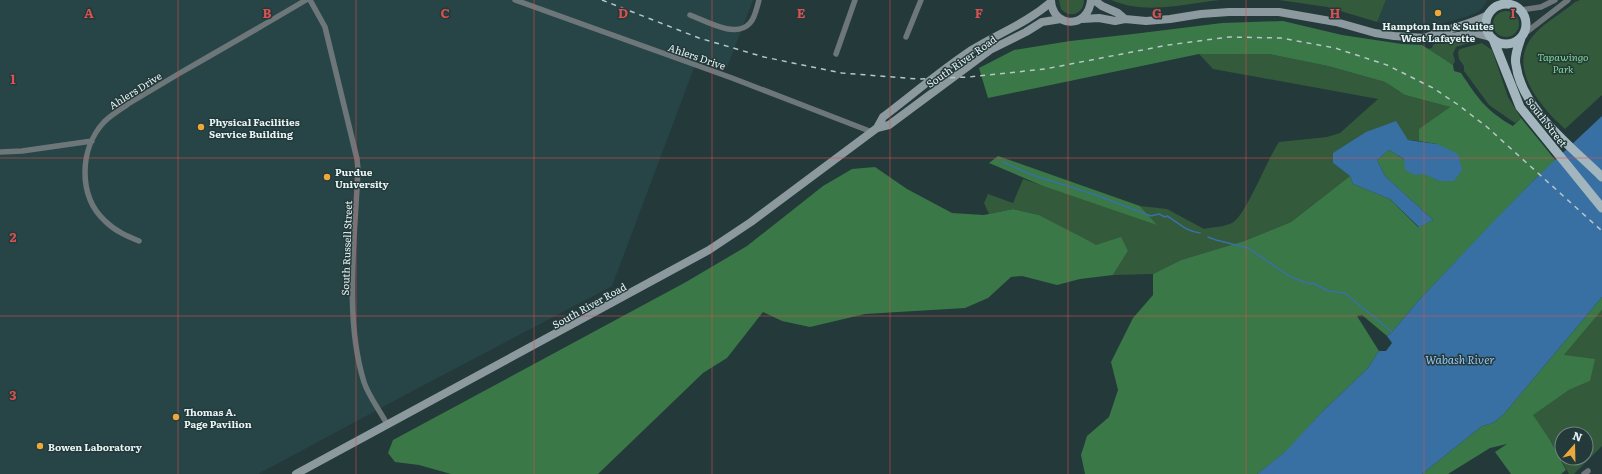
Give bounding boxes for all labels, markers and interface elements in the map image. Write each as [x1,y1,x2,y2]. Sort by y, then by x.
text: A [84,3,94,22]
text: B [263,3,272,22]
text: C [440,3,450,22]
text: D [618,3,628,22]
text: E [797,3,806,22]
text: F [975,3,983,22]
text: G [1152,3,1162,22]
text: H [1330,3,1341,22]
text: I [1510,3,1516,22]
marker: Hampton Inn & Suites West Lafayette [1433,8,1443,18]
place label: Hampton Inn & Suites West Lafayette [1382,18,1494,45]
street label: South River Road [923,31,999,91]
street label: Ahlers Drive [666,39,728,73]
park label: Tapawingo Park [1538,49,1589,76]
street label: Ahlers Drive [106,68,164,112]
text: 1 [10,69,16,88]
street label: South Street [1523,94,1571,150]
place label: Physical Facilities Service Building [209,114,300,141]
marker: Physical Facilities Service Building [196,122,206,132]
place label: Purdue University [335,164,390,191]
marker: Purdue University [322,172,332,182]
street label: South Russell Street [337,200,355,296]
text: 2 [10,227,17,246]
street label: South River Road [549,278,629,332]
water label: Wabash River [1425,351,1495,367]
text: 3 [9,385,17,404]
place label: Thomas A. Page Pavilion [184,404,252,431]
marker: Thomas A. Page Pavilion [171,412,181,422]
north arrow [1554,426,1594,466]
text: N [1571,427,1585,445]
place label: Bowen Laboratory [48,439,143,454]
marker: Bowen Laboratory [35,441,45,451]

